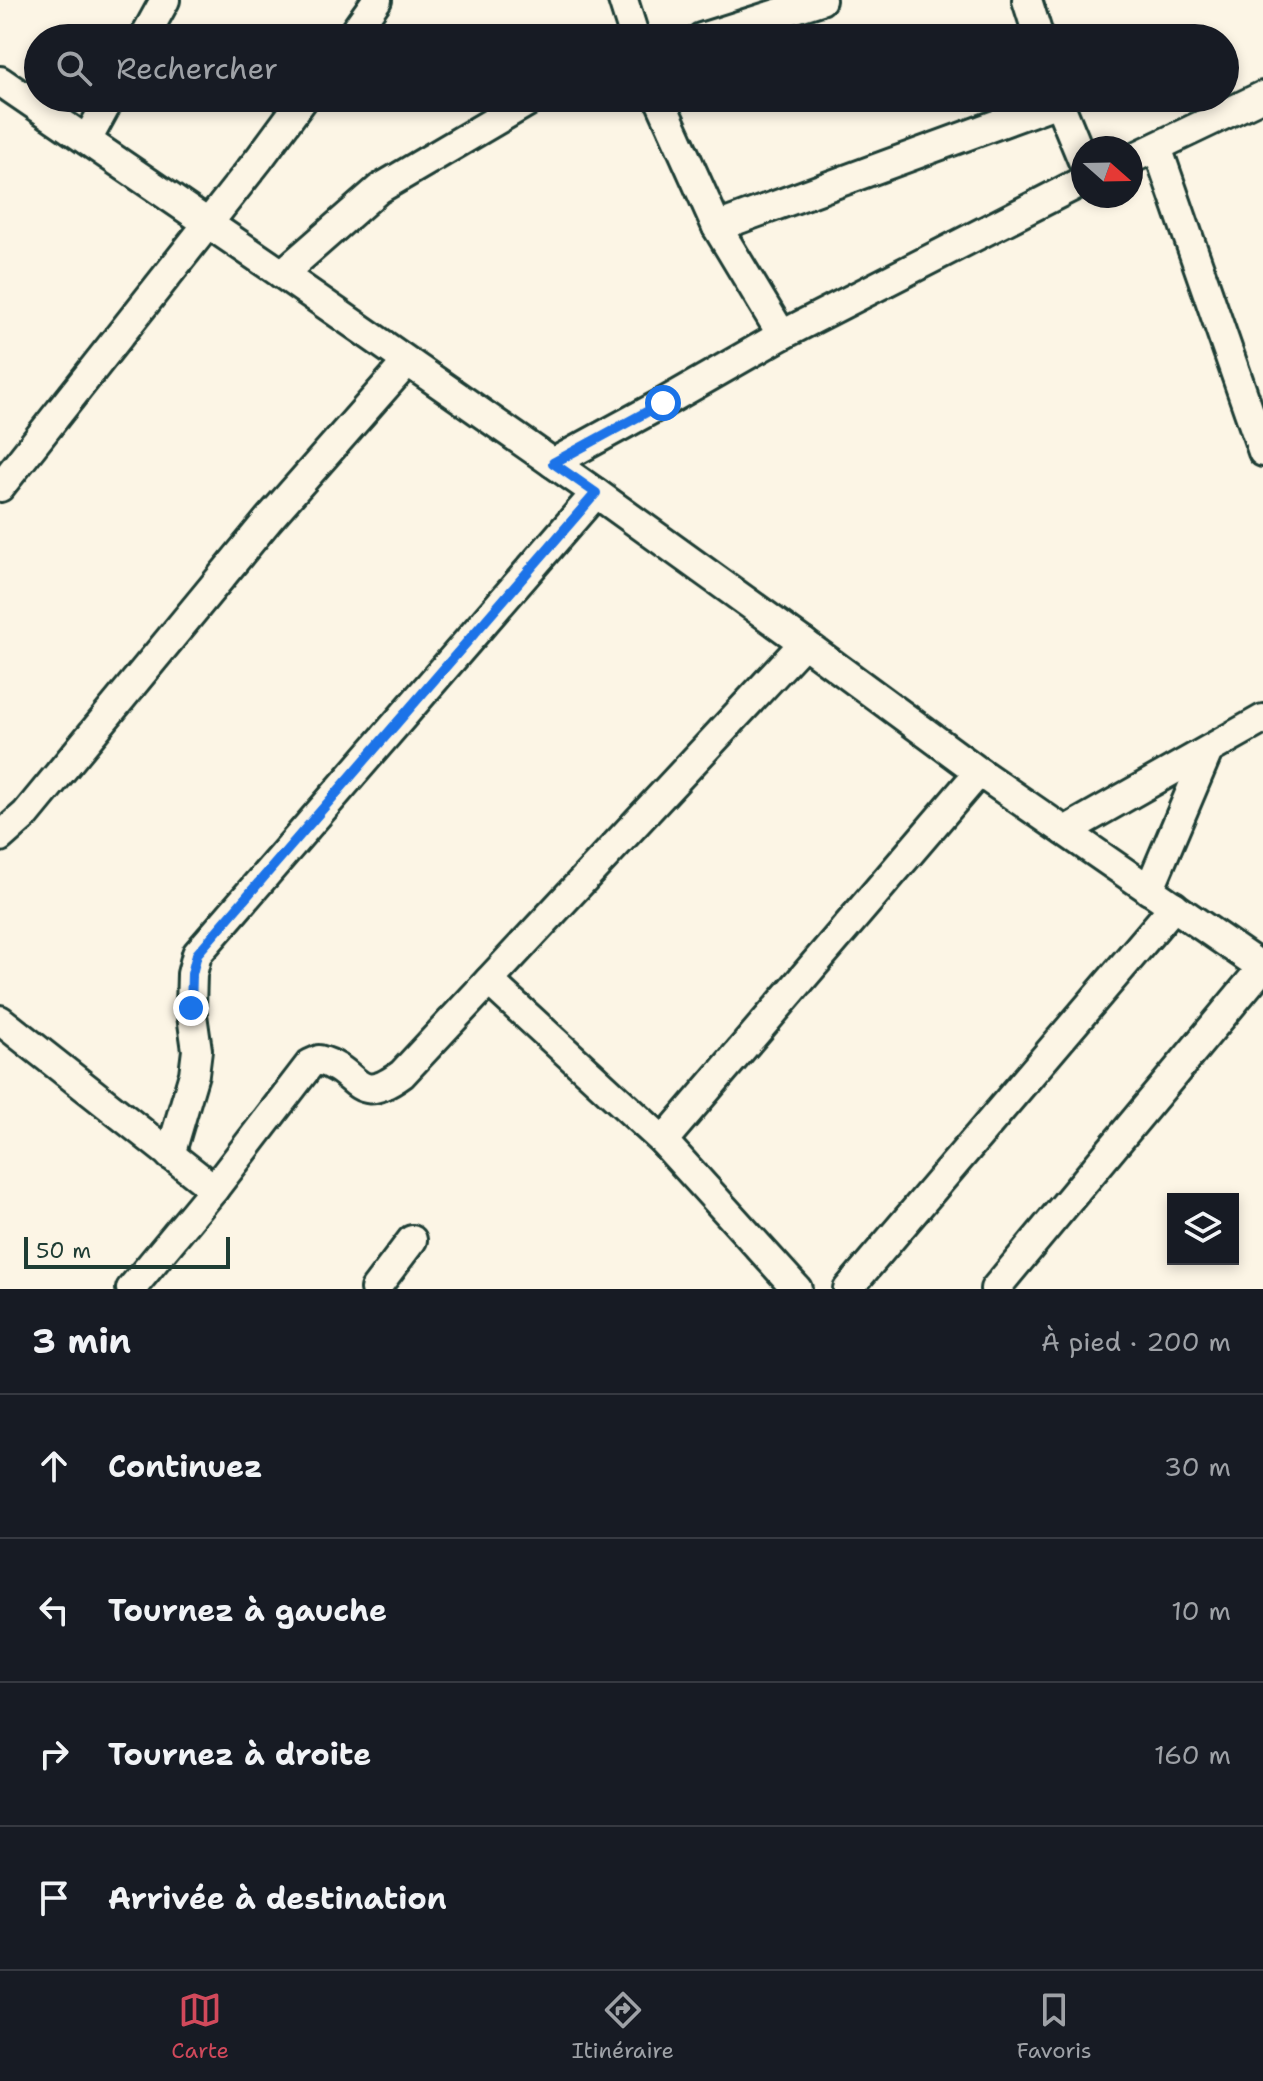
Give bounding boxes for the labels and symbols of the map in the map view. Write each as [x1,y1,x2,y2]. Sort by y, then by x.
north arrow [1071,136,1143,208]
route start [645,385,681,421]
route end [173,990,209,1026]
scale bar [24,1233,230,1269]

